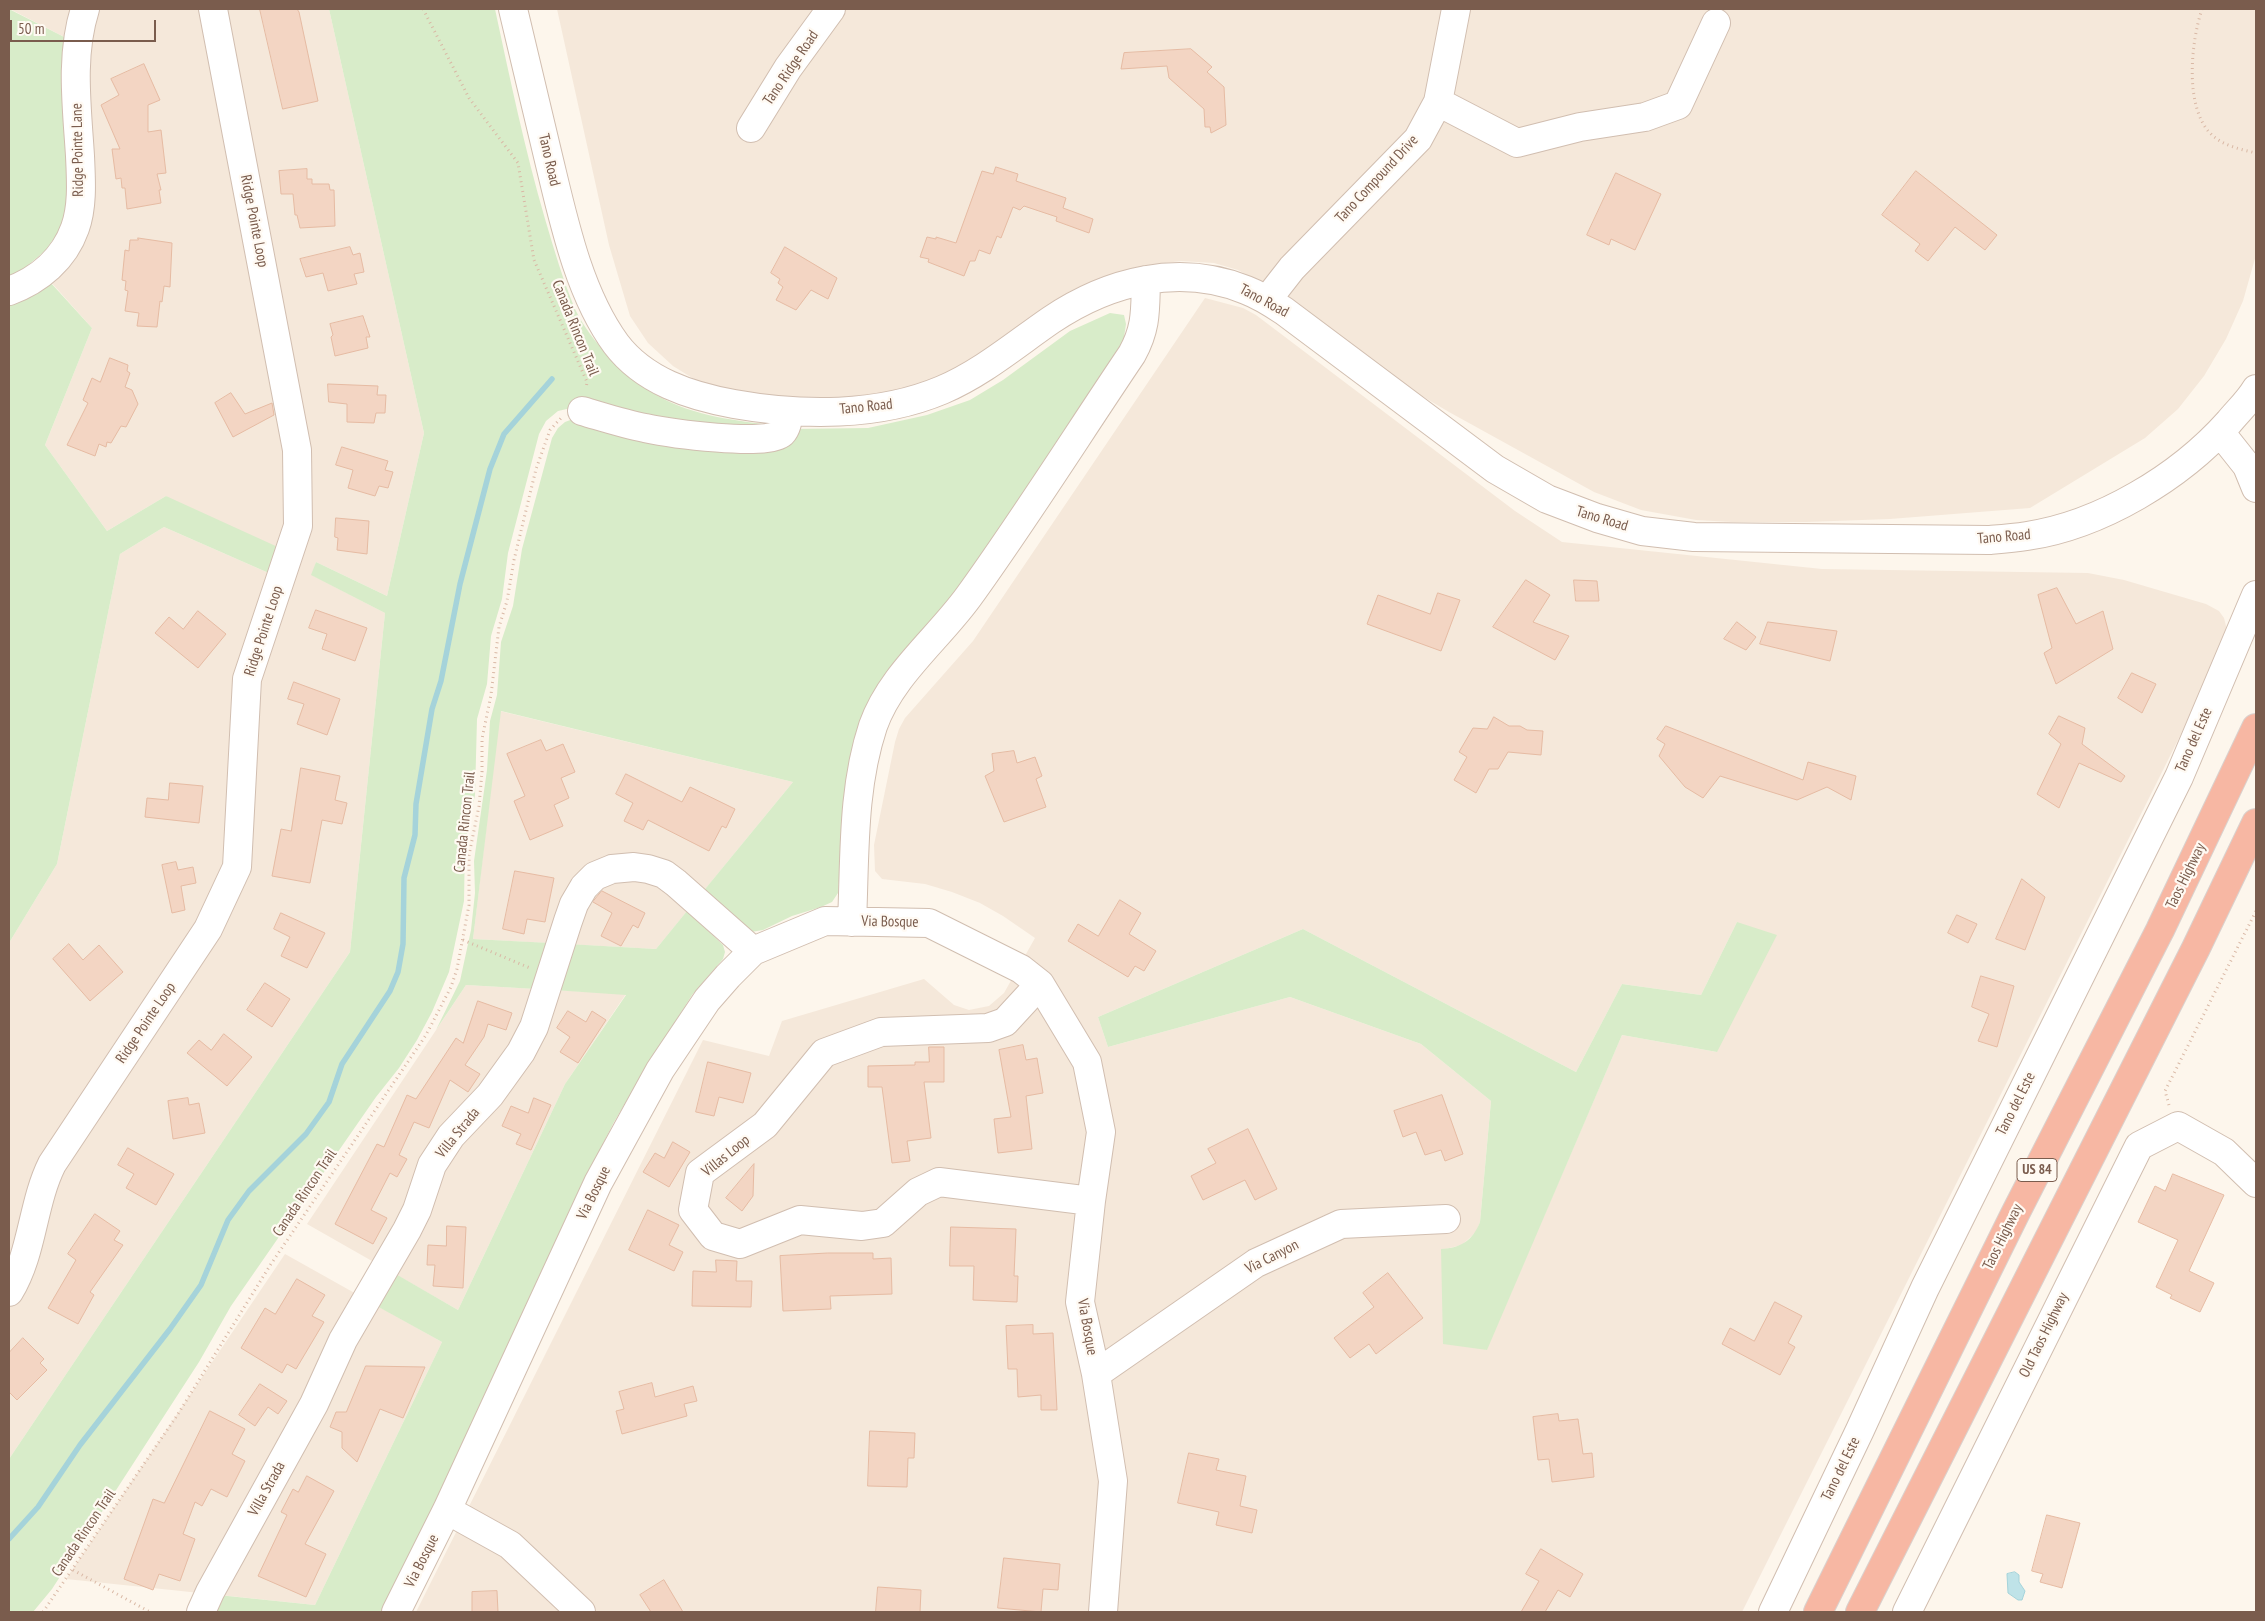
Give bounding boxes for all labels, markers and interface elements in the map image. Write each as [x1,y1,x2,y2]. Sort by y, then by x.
scale bar [12,10,159,42]
text: 50 m [18,19,44,38]
street label: Tano Ridge Road [759,27,823,109]
street label: Ridge Pointe Lane [68,103,88,197]
street label: Tano Compound Drive [1332,131,1422,227]
street label: Tano Road [534,132,564,188]
street label: Ridge Pointe Loop [236,173,272,269]
street label: Canada Rincon Trail [548,278,602,378]
street label: Tano Road [1236,281,1292,321]
street label: Tano Road [839,395,893,419]
street label: Tano Road [1574,503,1630,535]
street label: Tano Road [1977,526,2031,548]
street label: Ridge Pointe Loop [241,584,287,678]
street label: Tano del Este [2172,705,2216,775]
street label: Canada Rincon Trail [451,771,479,873]
street label: Taos Highway [2162,840,2210,912]
street label: Via Bosque [861,913,919,931]
street label: Ridge Pointe Loop [112,979,180,1067]
street label: Tano del Este [1992,1069,2040,1139]
street label: Villa Strada [432,1104,484,1162]
street label: Villas Loop [698,1131,754,1181]
street label: Canada Rincon Trail [269,1146,341,1240]
road number: US 84 [2017,1158,2057,1182]
street label: Via Bosque [573,1163,615,1223]
street label: Taos Highway [1979,1201,2027,1273]
street label: Via Canyon [1242,1236,1302,1278]
street label: Old Taos Highway [2016,1290,2072,1380]
street label: Via Bosque [1073,1297,1101,1357]
street label: Tano del Este [1818,1434,1864,1504]
street label: Villa Strada [245,1459,289,1519]
street label: Canada Rincon Trail [48,1486,120,1580]
street label: Via Bosque [401,1531,443,1591]

